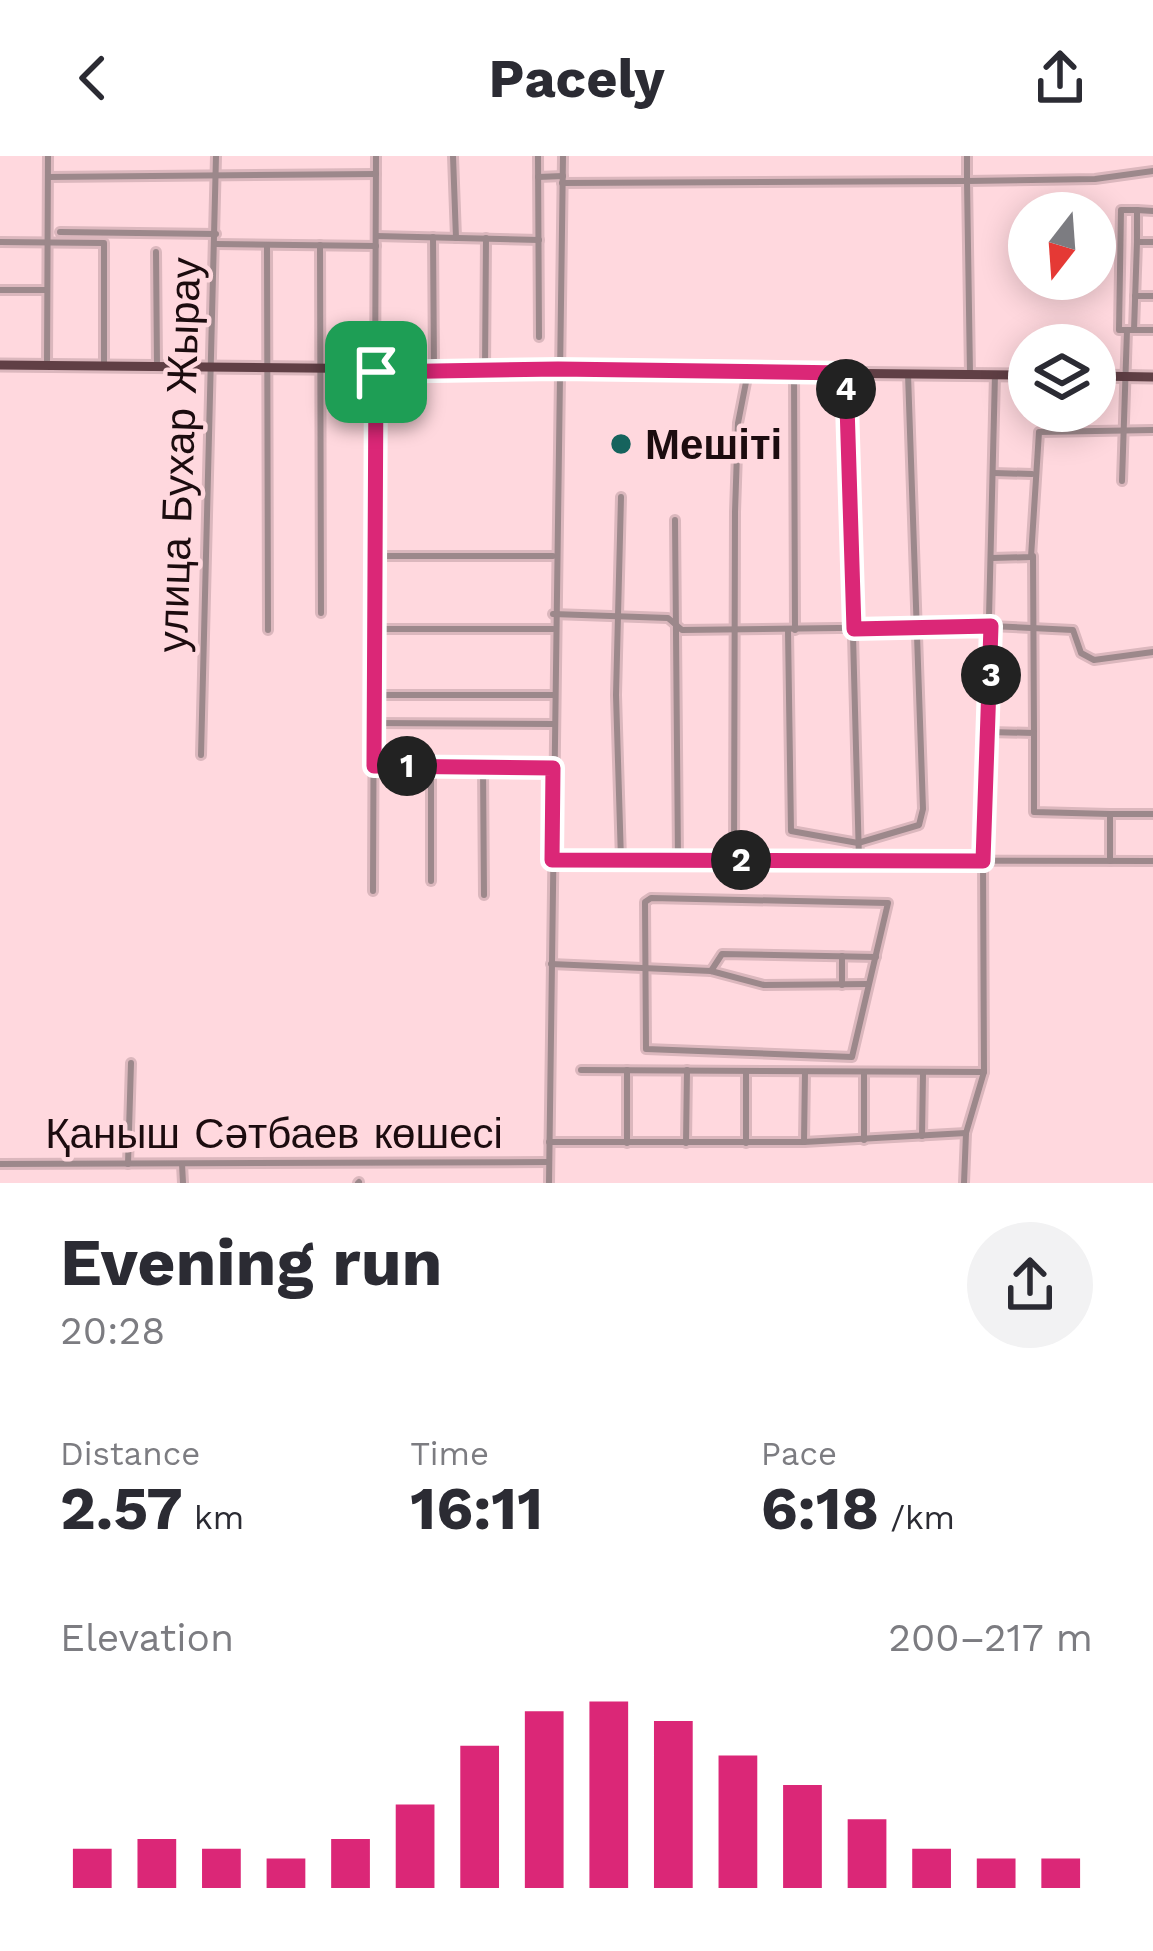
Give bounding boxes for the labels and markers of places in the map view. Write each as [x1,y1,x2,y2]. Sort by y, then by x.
pin [325,321,427,423]
pin: 4 [816,359,876,419]
place label: Мешіті [645,420,782,469]
marker: Мешіті [608,431,634,457]
pin: 3 [961,645,1021,705]
pin: 1 [377,736,437,796]
pin: 2 [711,830,771,890]

